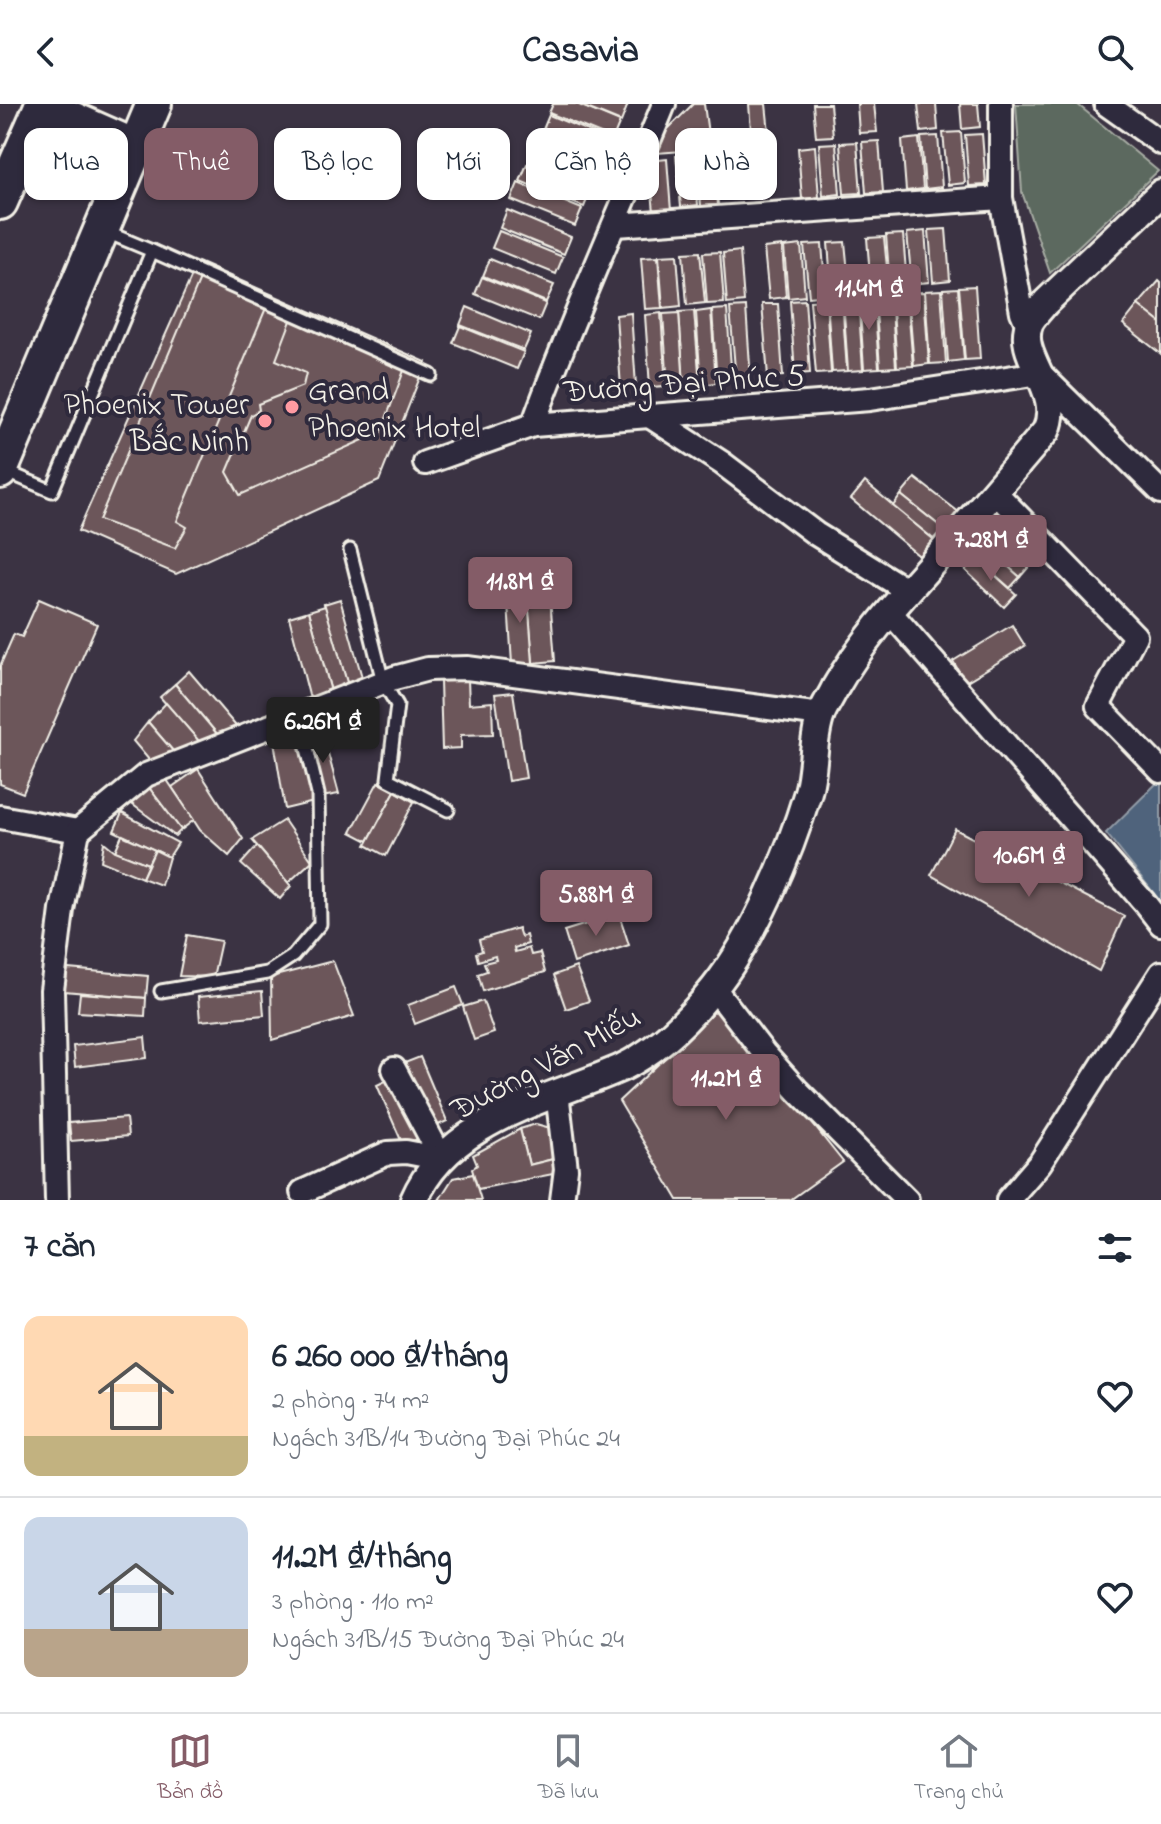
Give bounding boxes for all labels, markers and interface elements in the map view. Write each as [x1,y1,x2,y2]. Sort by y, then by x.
text: Casavia [522,26,639,79]
icon: back [24,30,68,74]
icon: search [1093,30,1137,74]
chip: Mua [24,128,128,200]
chip: Thuê [144,128,258,200]
chip: Bộ lọc [274,128,401,200]
chip: Mới [417,128,510,200]
chip: Căn hộ [526,128,659,200]
chip: Nhà [675,128,777,200]
pin: 11.4M ₫ [795,264,943,332]
text: 11.4M ₫ [835,271,903,309]
street label: Đường Đại Phúc 5 [561,354,806,417]
place label: Grand Phoenix Hotel [308,369,480,453]
place label: Phoenix Tower Bắc Ninh [63,383,249,467]
marker: Grand Phoenix Hotel [283,398,301,416]
marker: Phoenix Tower Bắc Ninh [256,412,274,430]
pin: 7.28M ₫ [917,515,1065,583]
text: 7.28M ₫ [954,522,1028,560]
pin: 11.8M ₫ [446,557,594,625]
text: 11.8M ₫ [486,564,554,602]
pin: 6.26M ₫ [249,697,397,765]
text: 6.26M ₫ [284,704,362,742]
pin: 10.6M ₫ [955,831,1103,899]
text: 10.6M ₫ [993,838,1065,876]
pin: 5.88M ₫ [522,870,670,938]
text: 5.88M ₫ [558,877,634,915]
street label: Đường Văn Miếu [442,995,650,1135]
pin: 11.2M ₫ [652,1054,800,1122]
text: 11.2M ₫ [691,1061,761,1099]
text: 7 căn [24,1223,96,1273]
icon: filters [1093,1226,1137,1270]
text: 6 260 000 ₫/tháng [272,1333,508,1383]
icon: home [88,1348,184,1444]
icon: heart [1093,1374,1137,1418]
text: 2 phòng · 74 m² [272,1383,430,1421]
text: Ngách 31B/14 Đường Đại Phúc 24 [272,1421,620,1459]
text: 11.2M ₫/tháng [272,1534,452,1584]
icon: home [88,1549,184,1645]
icon: heart [1093,1575,1137,1619]
text: 3 phòng · 110 m² [272,1584,434,1622]
text: Ngách 31B/15 Đường Đại Phúc 24 [272,1622,624,1660]
tab: Bản đồ [157,1729,223,1809]
tab: Đã lưu [538,1729,599,1809]
tab: Trang chủ [914,1729,1004,1809]

